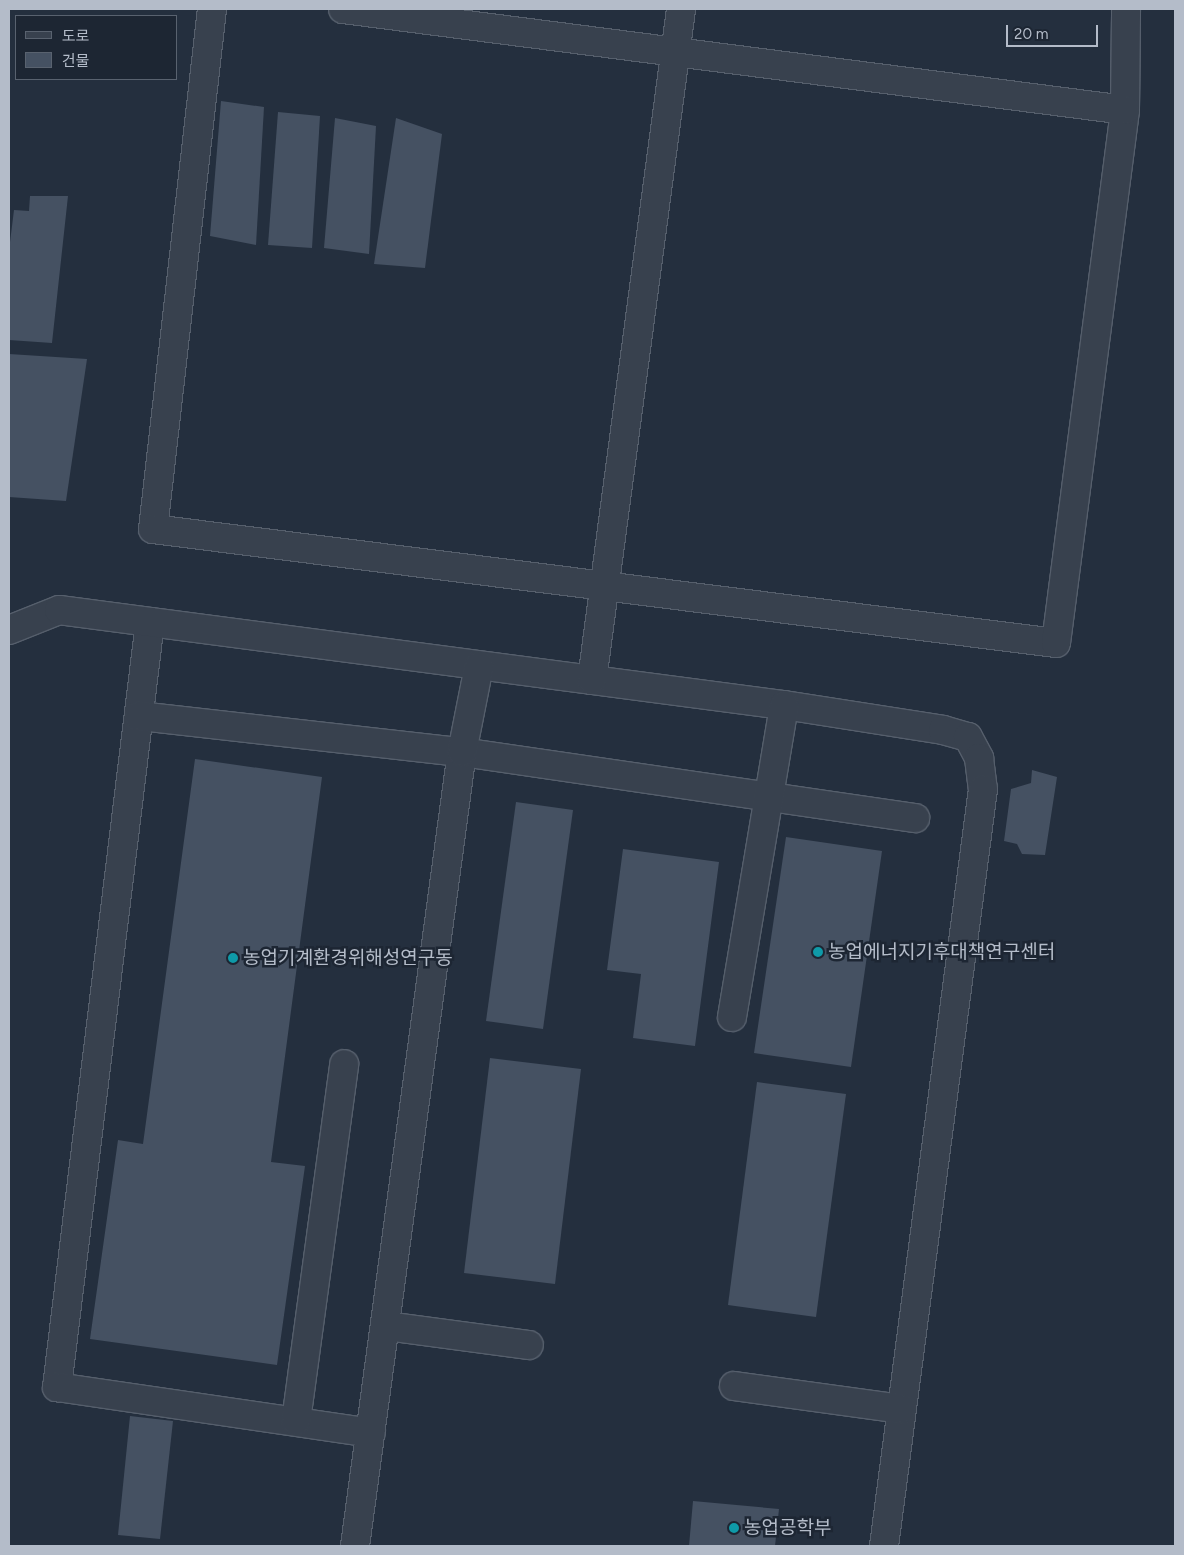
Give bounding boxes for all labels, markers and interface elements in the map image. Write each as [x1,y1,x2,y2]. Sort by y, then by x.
legend [15,15,178,80]
scale bar [1009,15,1102,47]
text: 20 m [1014,25,1048,43]
text: 도로 [62,27,90,45]
text: 건물 [62,52,90,70]
place label: 농업에너지기후대책연구센터 [828,941,1055,963]
marker: 농업에너지기후대책연구센터 [812,946,824,958]
place label: 농업기계환경위해성연구동 [243,947,453,969]
marker: 농업기계환경위해성연구동 [227,952,239,964]
place label: 농업공학부 [744,1517,831,1539]
marker: 농업공학부 [728,1522,740,1534]

